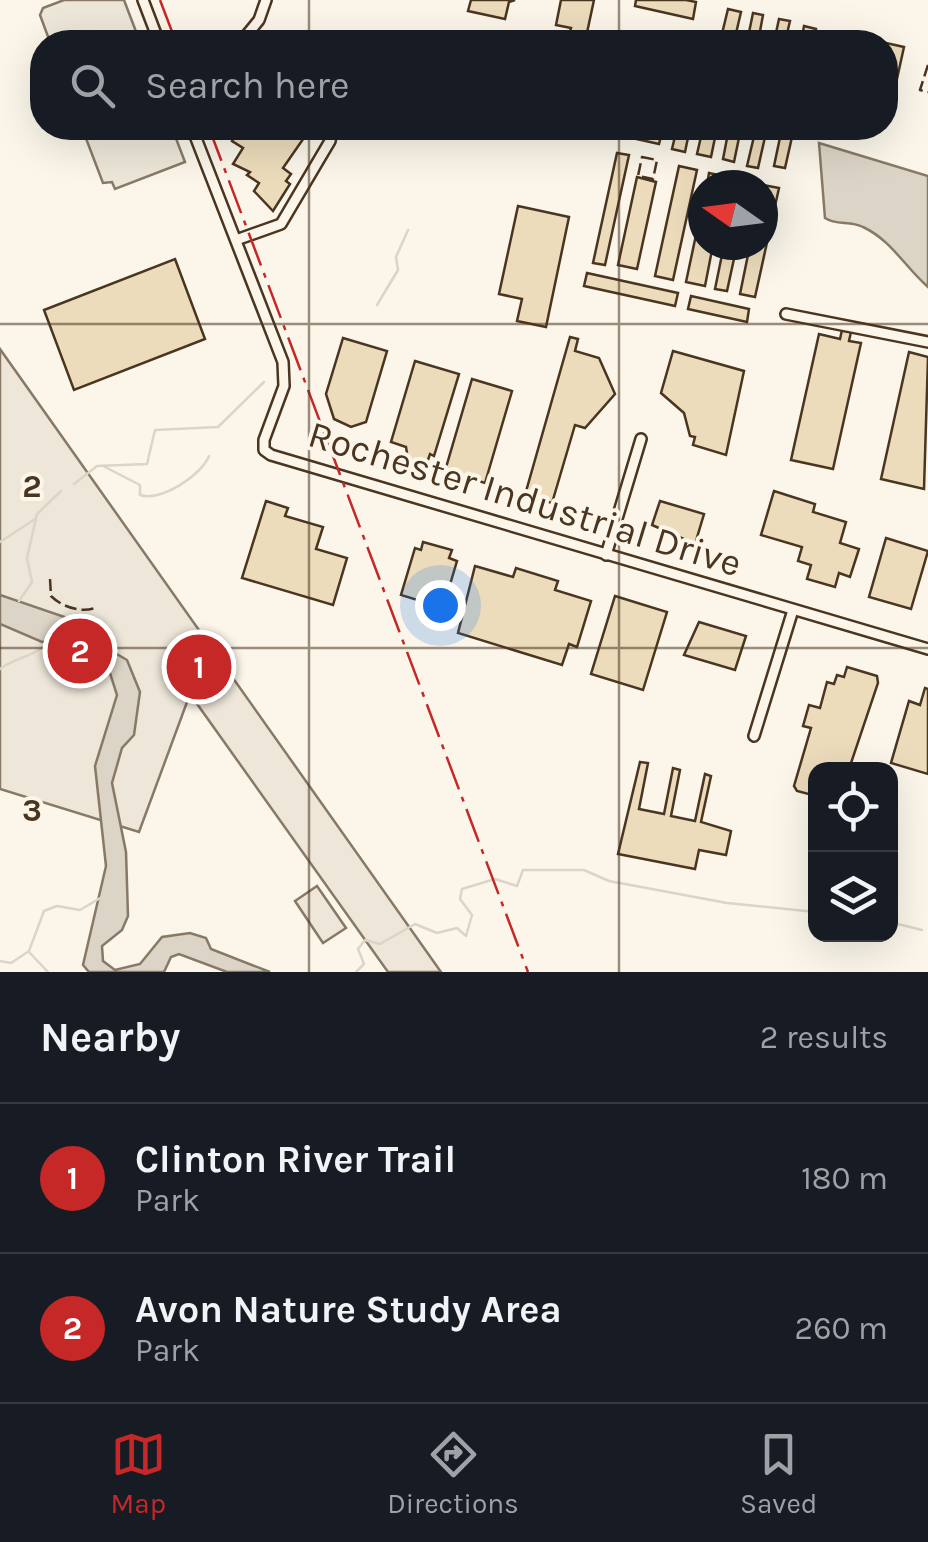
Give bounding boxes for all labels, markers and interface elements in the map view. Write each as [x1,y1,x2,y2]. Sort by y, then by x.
search box [30,30,898,140]
icon: search [65,58,120,113]
text: Search here [145,63,349,108]
north arrow [688,170,778,260]
street label: Rochester Industrial Drive [303,412,747,586]
text: 2 [22,468,42,505]
your location [415,580,466,631]
pin: 2 [48,614,112,688]
pin: 1 [166,630,232,704]
map controls [808,762,898,942]
button: locate [808,762,898,852]
text: 3 [22,792,42,829]
button: layers [808,852,898,942]
text: Nearby [40,1012,180,1062]
text: 2 results [760,1019,888,1056]
text: Clinton River Trail [135,1137,456,1182]
text: 1 [67,1160,78,1197]
text: 180 m [801,1160,888,1197]
text: Park [135,1182,200,1219]
text: Avon Nature Study Area [135,1287,562,1332]
text: 2 [63,1310,82,1347]
text: 260 m [795,1310,888,1347]
text: Park [135,1332,200,1369]
tab: Map [111,1427,166,1520]
tab: Directions [387,1427,519,1520]
tab: Saved [740,1427,817,1520]

